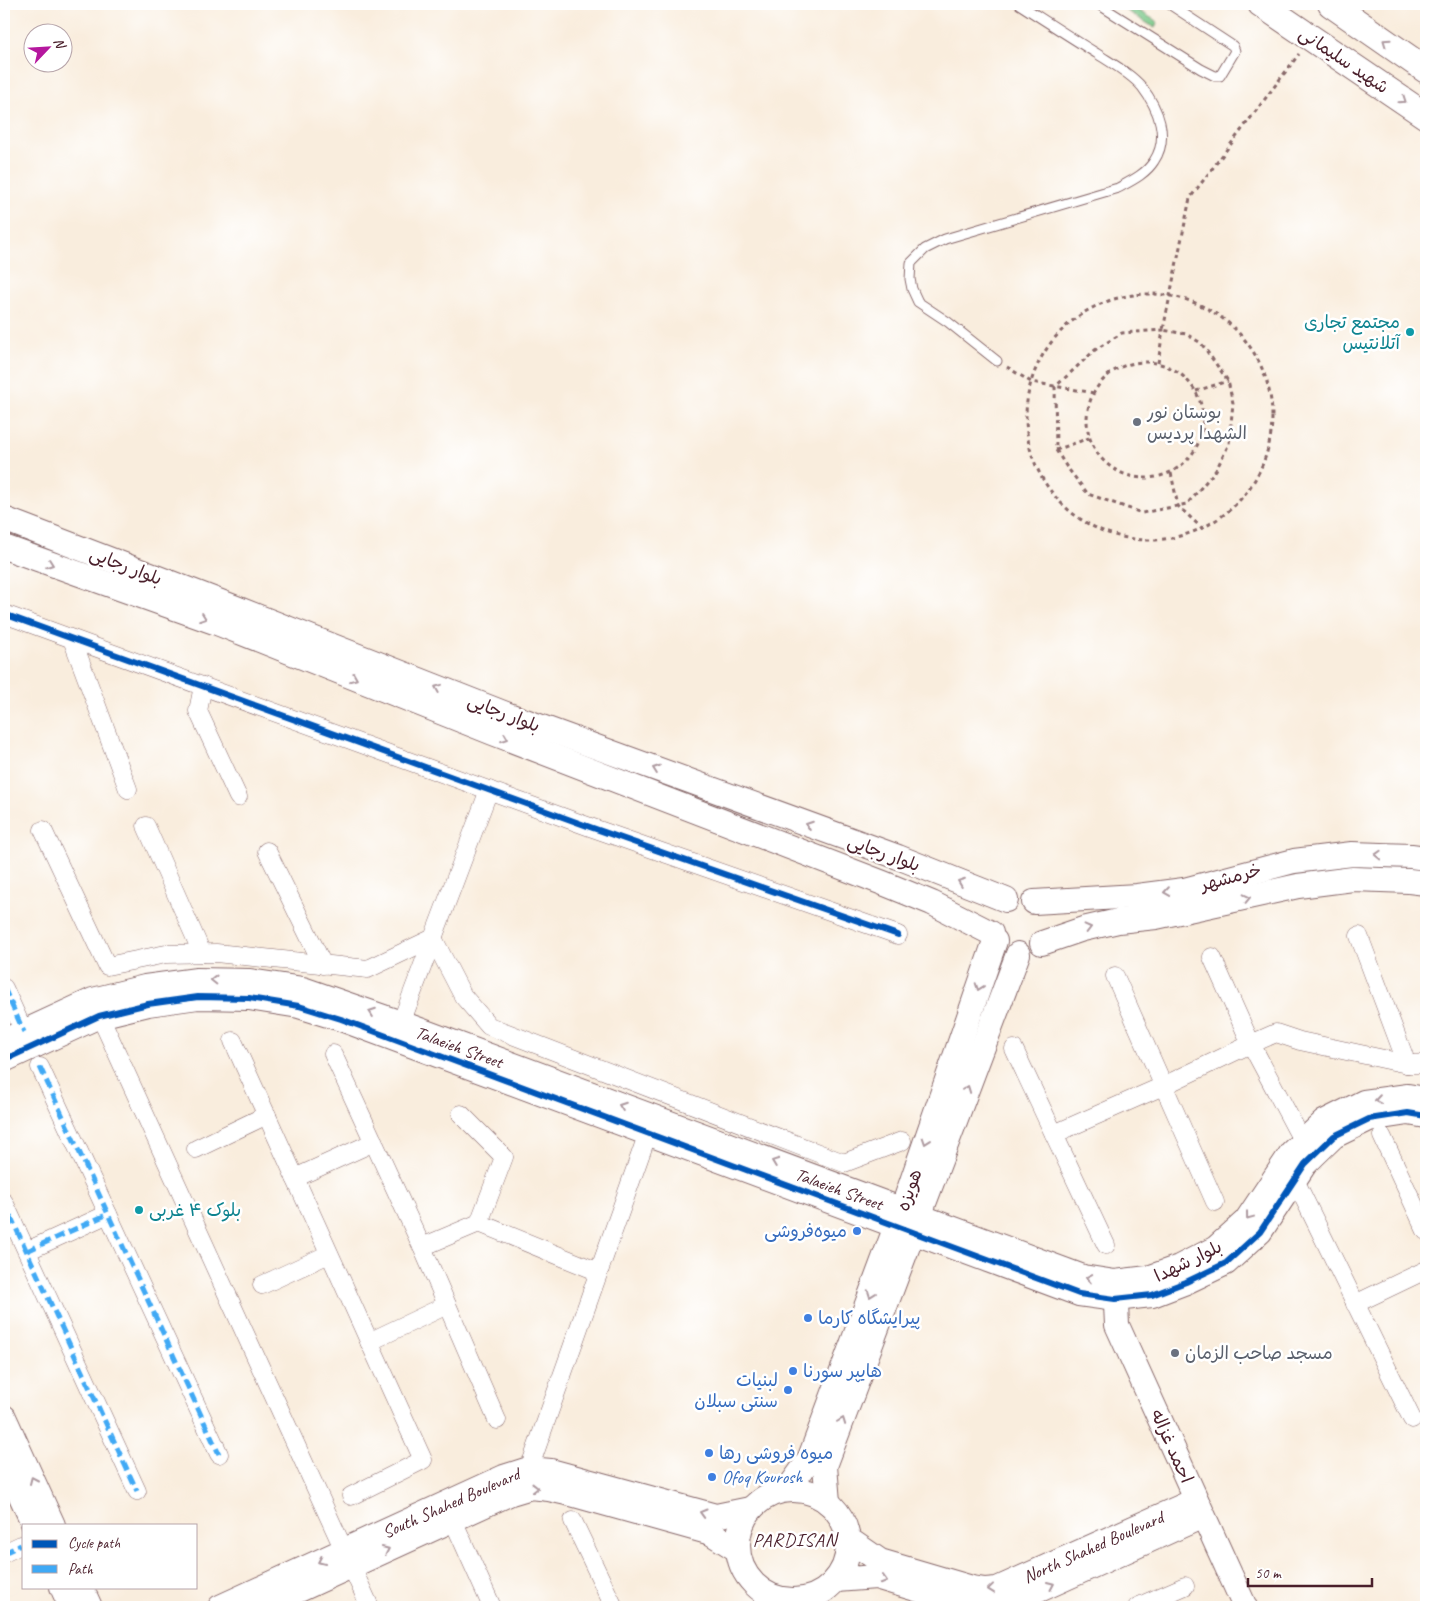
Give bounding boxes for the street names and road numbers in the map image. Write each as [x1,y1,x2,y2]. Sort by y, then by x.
street label: شهید سلیمانی [1295,22,1393,98]
street label: بلوار رجایی [87,542,165,590]
street label: بلوار رجایی [465,689,543,737]
street label: بلوار رجایی [845,830,923,876]
street label: خرمشهر [1196,858,1264,896]
street label: Talaeieh Street [412,1021,508,1074]
street label: Talaeieh Street [792,1163,888,1216]
street label: هویزه [892,1166,926,1214]
street label: بلوار شهدا [1151,1235,1225,1287]
street label: احمد غزاله [1146,1406,1198,1486]
street label: South Shahed Boulevard [379,1462,526,1543]
street label: North Shahed Boulevard [1020,1505,1169,1588]

